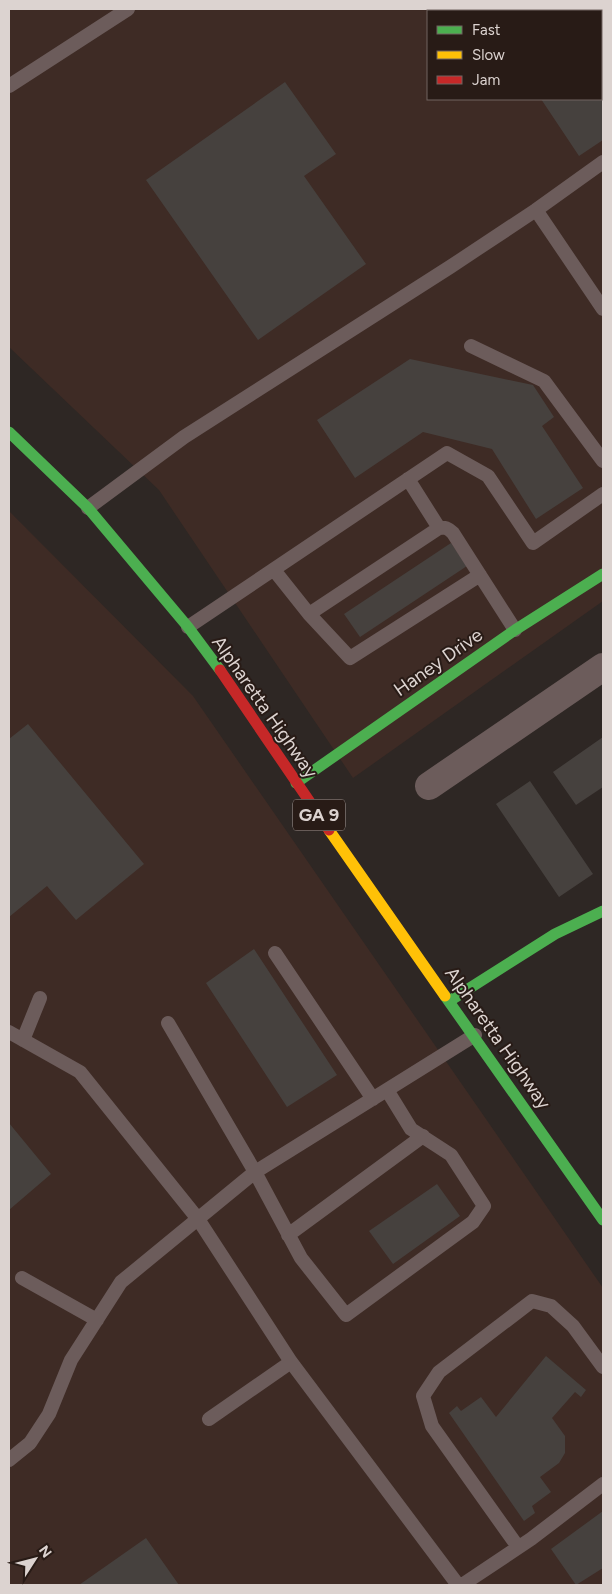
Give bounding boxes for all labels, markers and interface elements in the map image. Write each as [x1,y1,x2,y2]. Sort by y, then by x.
legend [427,10,602,100]
text: Fast [472,21,501,39]
text: Slow [472,46,505,64]
text: Jam [472,71,500,89]
street label: Haney Drive [389,623,487,701]
street label: Alpharetta Highway [207,631,323,783]
road number: GA 9 [293,800,345,830]
street label: Alpharetta Highway [440,962,556,1114]
north arrow [10,1534,60,1584]
text: N [35,1542,55,1561]

